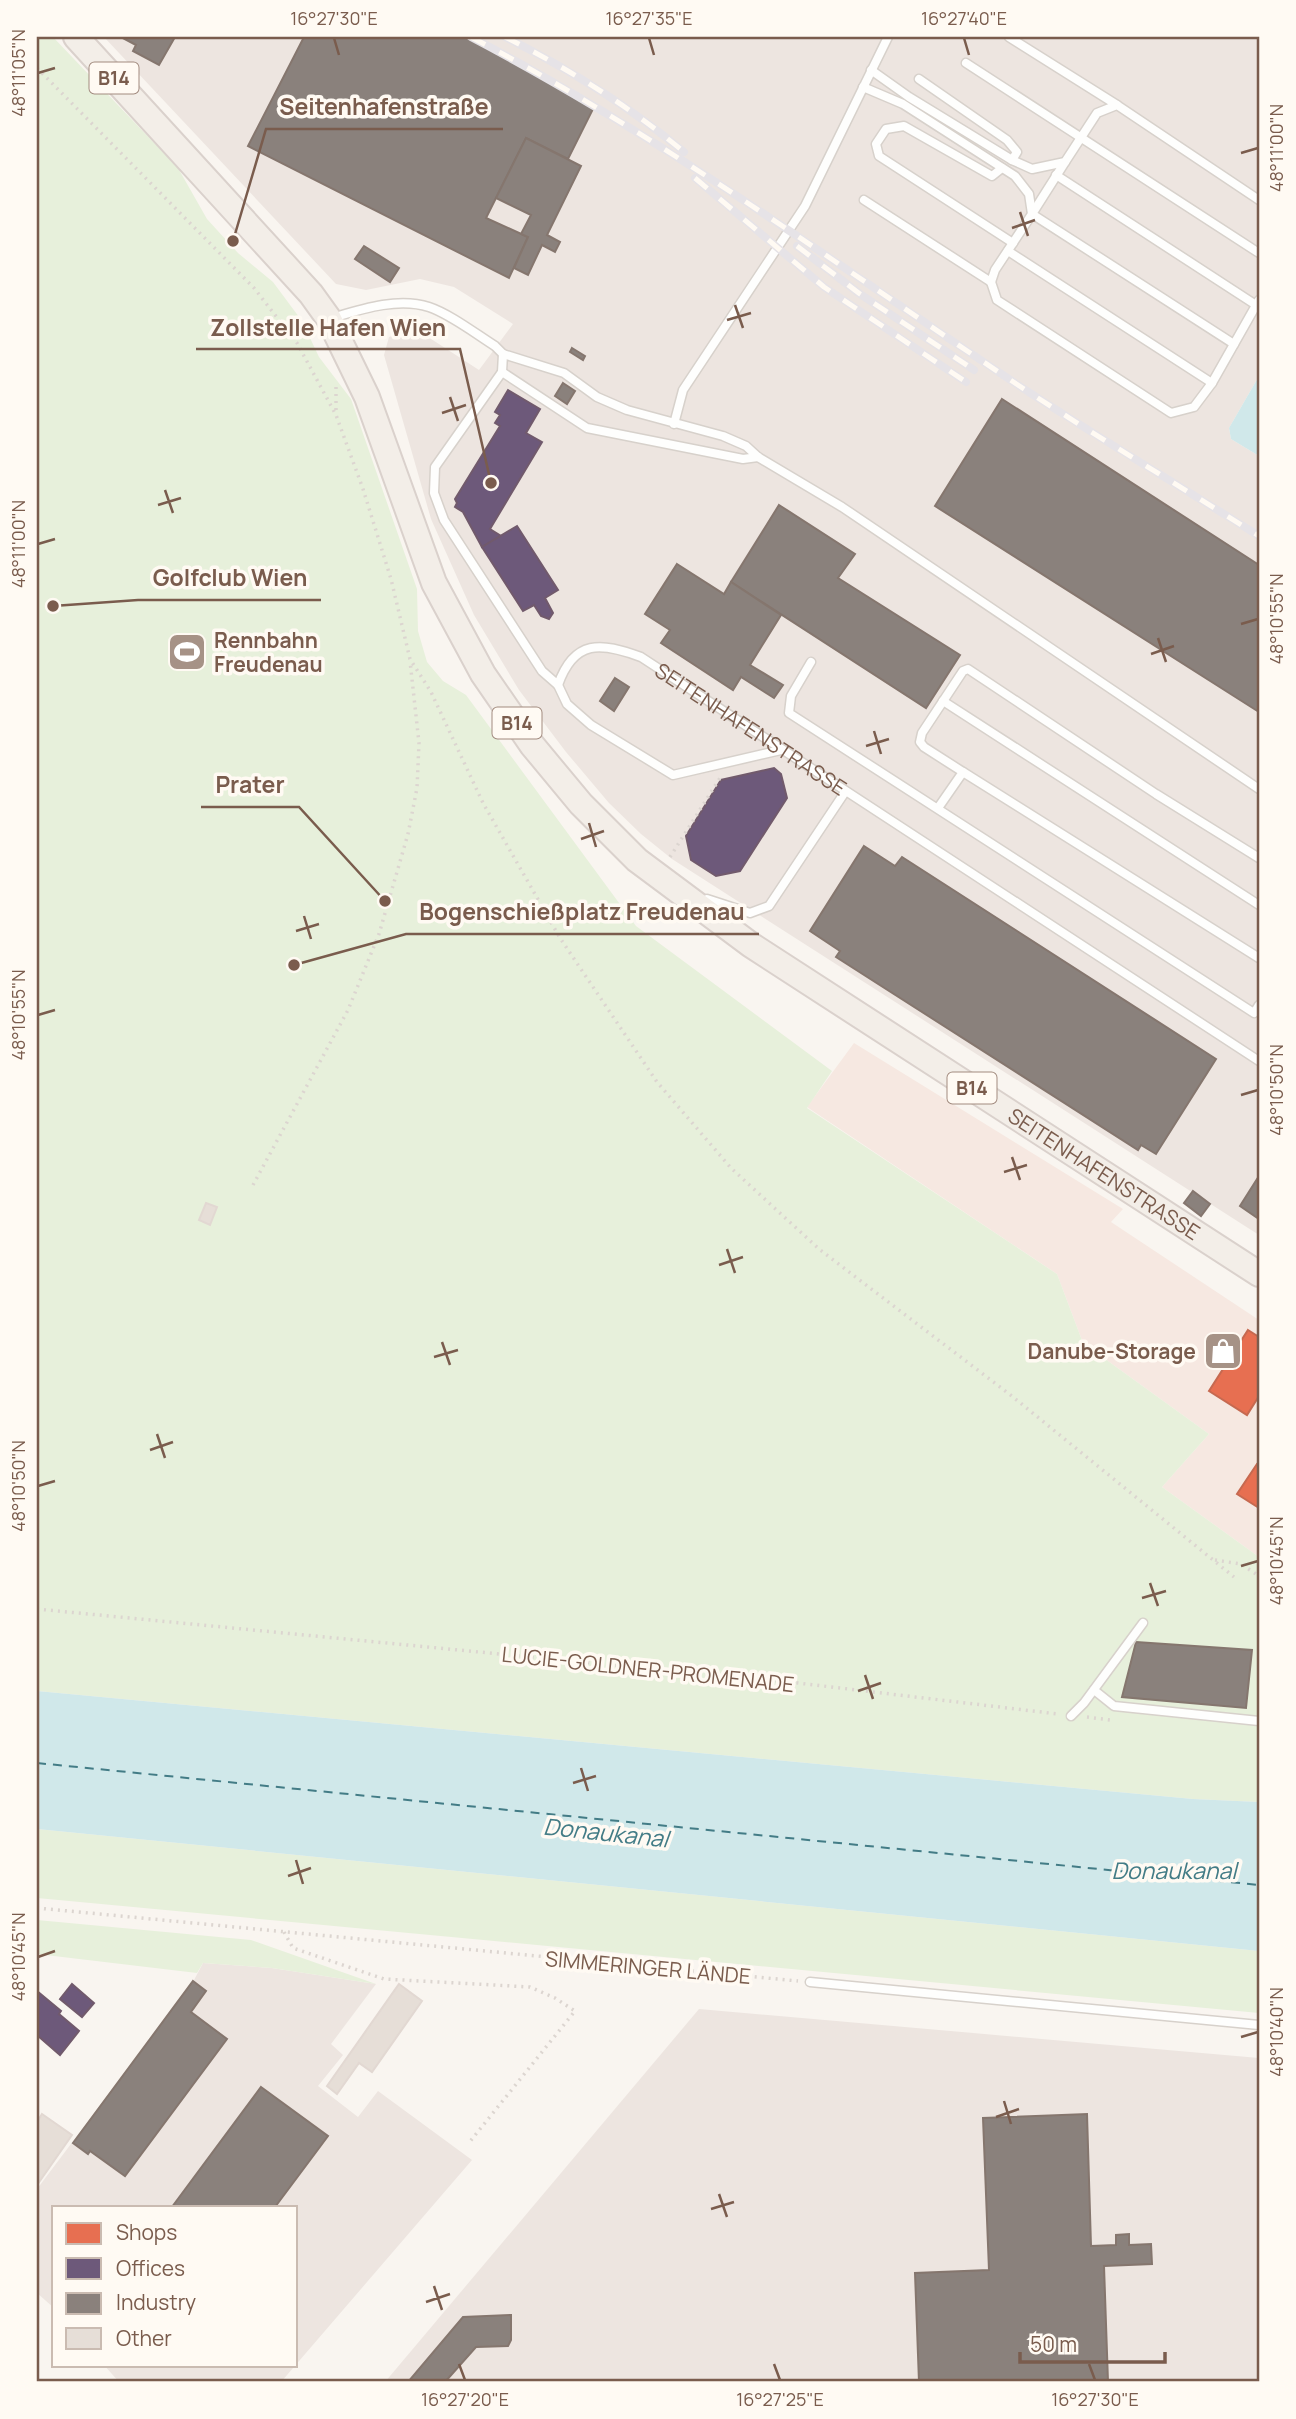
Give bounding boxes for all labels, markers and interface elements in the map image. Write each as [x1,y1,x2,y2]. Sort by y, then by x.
text: 16°27'30"E [290,6,378,30]
text: 16°27'35"E [605,6,693,30]
text: 16°27'40"E [921,6,1007,30]
text: 48°11'05"N [6,29,30,117]
road number: B14 [90,62,138,94]
callout: Seitenhafenstraße [266,85,503,129]
text: Seitenhafenstraße [279,90,489,122]
text: 48°11'00"N [1264,104,1288,192]
callout: Zollstelle Hafen Wien [196,305,460,349]
text: Zollstelle Hafen Wien [210,311,446,343]
text: 48°11'00"N [6,500,30,588]
callout: Golfclub Wien [138,556,321,600]
text: Golfclub Wien [153,561,307,593]
text: 48°10'55"N [1264,573,1288,665]
place label: Rennbahn Freudenau [214,626,323,678]
sports icon: Rennbahn Freudenau [166,631,208,673]
street label: SEITENHAFENSTRASSE [650,656,852,802]
road number: B14 [492,708,542,738]
callout: Prater [201,763,299,807]
text: Prater [215,768,285,800]
callout: Bogenschießplatz Freudenau [406,890,759,934]
text: Bogenschießplatz Freudenau [419,895,745,927]
text: 48°10'55"N [6,969,30,1061]
text: 48°10'50"N [1264,1044,1288,1136]
road number: B14 [948,1072,996,1104]
street label: SEITENHAFENSTRASSE [1003,1101,1205,1246]
shop icon: Danube-Storage [1202,1330,1244,1372]
place label: Danube-Storage [1027,1337,1196,1365]
text: 48°10'50"N [6,1440,30,1532]
text: 48°10'45"N [1264,1516,1288,1606]
street label: LUCIE-GOLDNER-PROMENADE [500,1640,796,1698]
water label: Donaukanal [542,1810,673,1855]
water label: Donaukanal [1111,1854,1239,1886]
text: 48°10'45"N [6,1912,30,2002]
street label: SIMMERINGER LÄNDE [544,1944,752,1990]
text: 48°10'40"N [1264,1987,1288,2077]
legend [52,2206,298,2366]
text: Shops [116,2218,177,2246]
text: Offices [116,2254,185,2282]
text: Industry [116,2288,196,2316]
scale bar [1020,2321,1165,2365]
text: Other [116,2324,172,2352]
text: 50 m [1030,2330,1077,2358]
text: 16°27'20"E [421,2387,509,2411]
text: 16°27'25"E [736,2387,824,2411]
text: 16°27'30"E [1051,2387,1139,2411]

